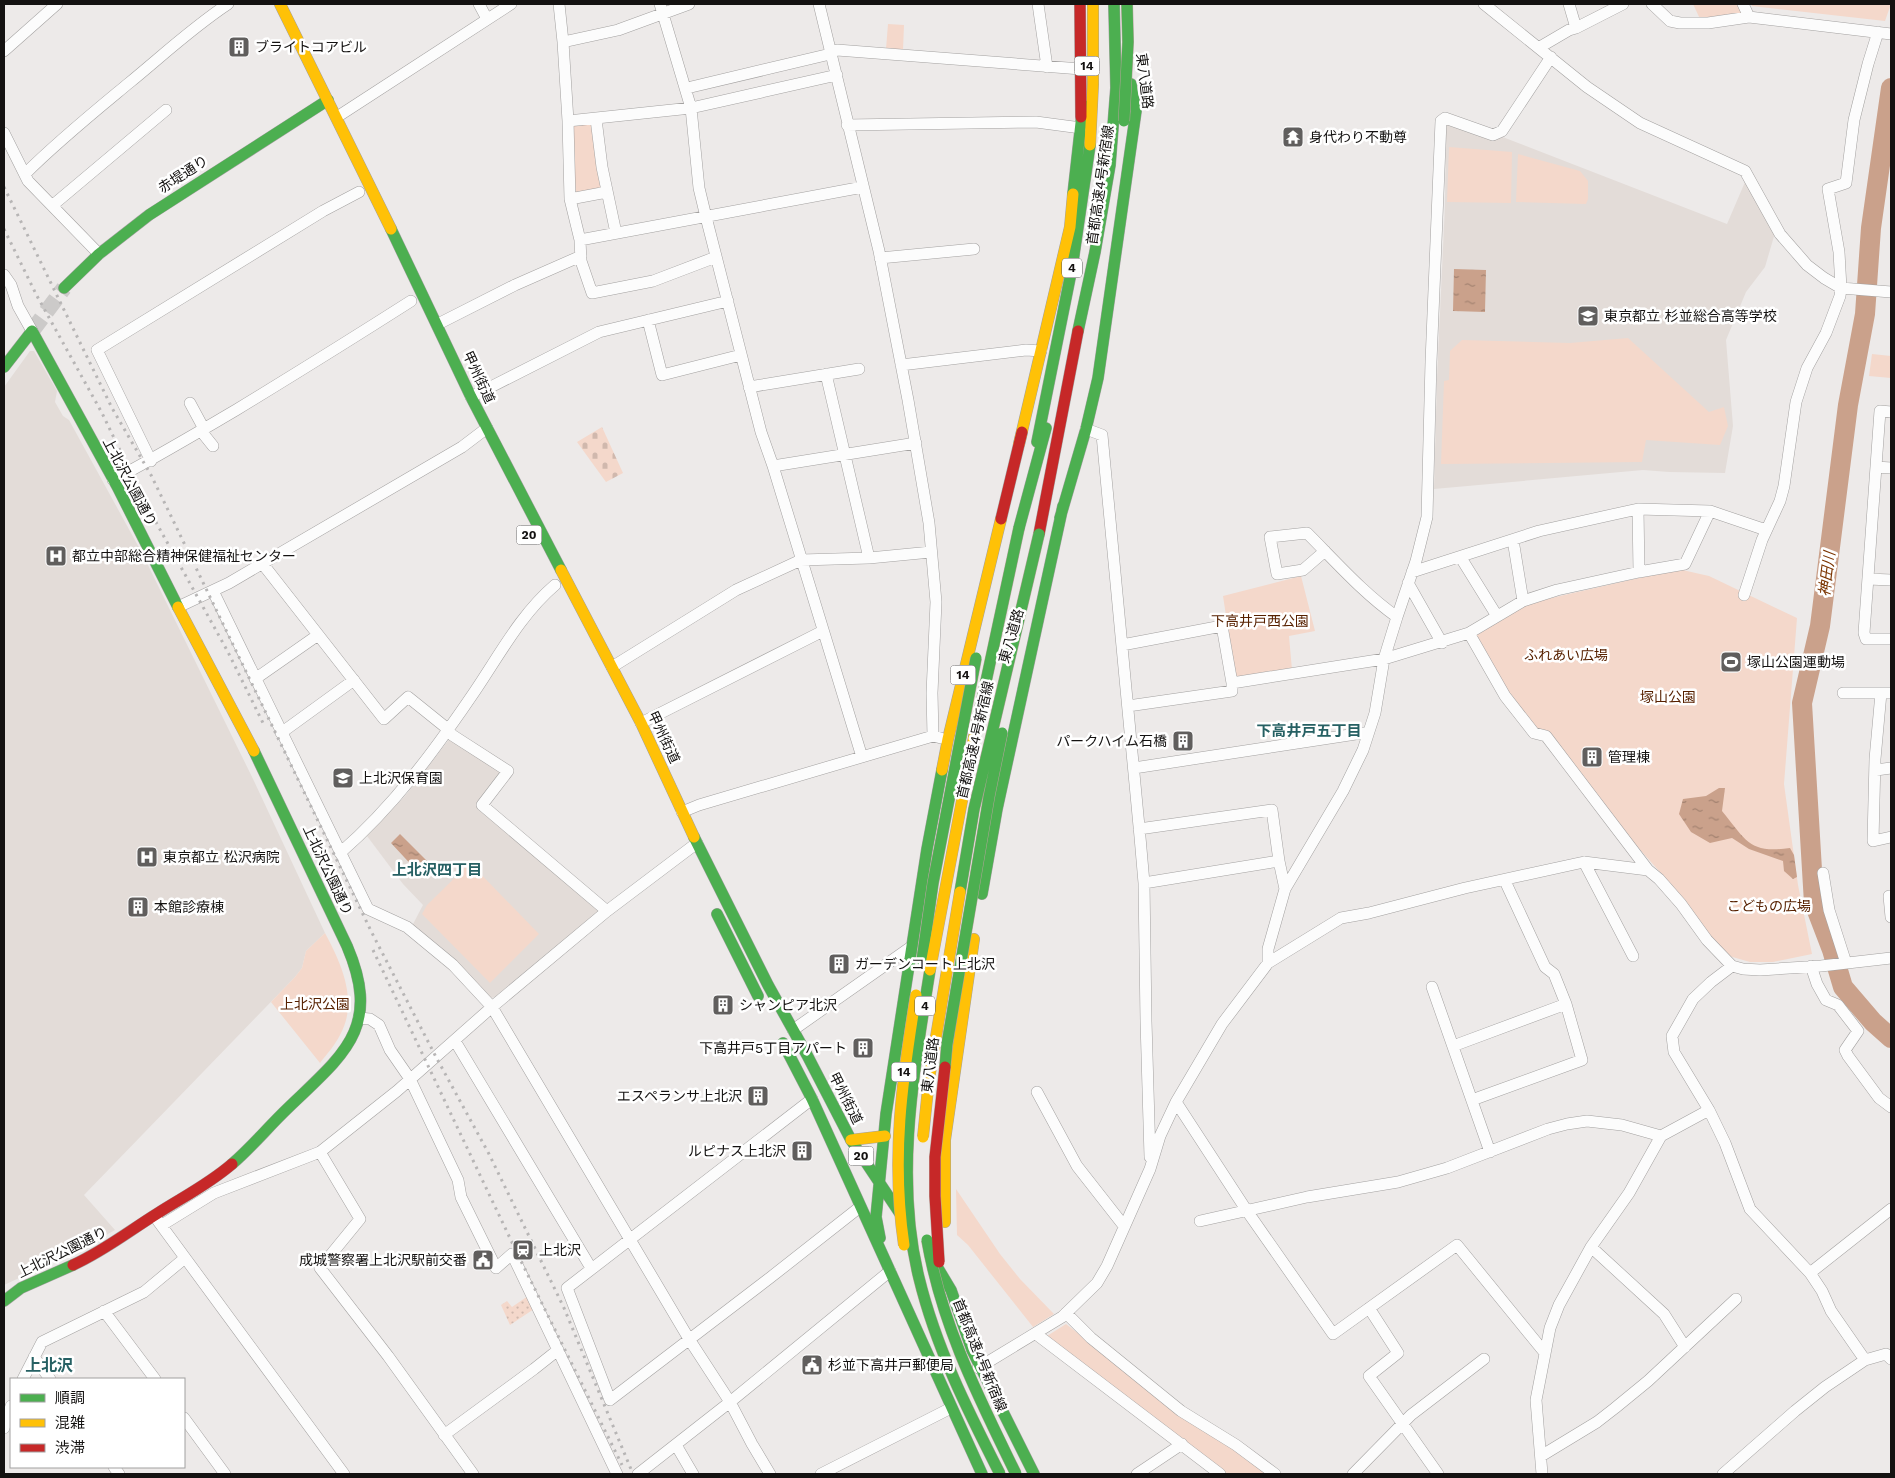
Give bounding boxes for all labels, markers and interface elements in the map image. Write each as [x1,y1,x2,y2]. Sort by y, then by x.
building icon: ブライトコアビル [227,35,251,59]
place label: ブライトコアビル [255,39,367,55]
street label: 東八道路 [1134,52,1156,110]
road number: 14 [1074,56,1100,76]
street label: 首都高速4号新宿線 [1084,124,1116,246]
temple icon: 身代わり不動尊 [1281,125,1305,149]
place label: 身代わり不動尊 [1309,129,1407,145]
street label: 赤堤通り [155,152,211,196]
road number: 4 [1062,258,1082,278]
school or university icon: 東京都立 杉並総合高等学校 [1576,304,1600,328]
place label: 東京都立 杉並総合高等学校 [1604,308,1777,324]
street label: 甲州街道 [460,348,498,406]
street label: 上北沢公園通り [100,435,160,529]
road number: 20 [516,526,542,544]
hospital icon: 都立中部総合精神保健福祉センター [44,544,68,568]
place label: 都立中部総合精神保健福祉センター [72,548,296,564]
water label: 神田川 [1815,549,1839,597]
street label: 東八道路 [996,607,1026,665]
park label: 下高井戸西公園 [1211,613,1309,629]
park label: ふれあい広場 [1524,647,1608,663]
sports icon: 塚山公園運動場 [1719,650,1743,674]
place label: 塚山公園運動場 [1747,654,1845,670]
road number: 14 [950,666,976,684]
street label: 首都高速4号新宿線 [954,679,996,801]
park label: 塚山公園 [1640,689,1696,705]
street label: 甲州街道 [645,708,683,766]
district label: 下高井戸五丁目 [1256,722,1362,740]
building icon: パークハイム石橋 [1171,729,1195,753]
place label: パークハイム石橋 [1056,733,1167,749]
building icon: 管理棟 [1580,745,1604,769]
place label: 管理棟 [1608,749,1650,765]
school or university icon: 上北沢保育園 [331,766,355,790]
place label: 上北沢保育園 [359,770,443,786]
street label: 上北沢公園通り [300,822,356,918]
hospital icon: 東京都立 松沢病院 [135,845,159,869]
place label: 東京都立 松沢病院 [163,849,280,865]
district label: 上北沢四丁目 [392,861,482,879]
building icon: 本館診療棟 [126,895,150,919]
park label: こどもの広場 [1727,898,1811,914]
place label: 本館診療棟 [154,899,224,915]
building icon: ガーデンコート上北沢 [827,952,851,976]
place label: ガーデンコート上北沢 [855,956,995,972]
building icon: シャンピア北沢 [711,993,735,1017]
park label: 上北沢公園 [280,996,350,1012]
road number: 4 [915,996,935,1016]
place label: シャンピア北沢 [739,997,837,1013]
building icon: 下高井戸5丁目アパート [851,1036,875,1060]
street label: 東八道路 [919,1036,941,1094]
place label: 下高井戸5丁目アパート [699,1040,847,1056]
road number: 14 [892,1062,916,1082]
street label: 甲州街道 [826,1069,866,1127]
building icon: エスペランサ上北沢 [746,1084,770,1108]
place label: エスペランサ上北沢 [617,1088,742,1104]
building icon: ルピナス上北沢 [790,1139,814,1163]
place label: ルピナス上北沢 [688,1143,786,1159]
road number: 20 [848,1146,874,1166]
street label: 上北沢公園通り [14,1223,110,1281]
station icon: 上北沢 [511,1238,535,1262]
place label: 上北沢 [539,1242,581,1258]
public building icon: 成城警察署上北沢駅前交番 [471,1248,495,1272]
place label: 成城警察署上北沢駅前交番 [299,1252,467,1268]
street label: 首都高速4号新宿線 [950,1296,1010,1414]
public building icon: 杉並下高井戸郵便局 [800,1353,824,1377]
district label: 上北沢 [25,1356,73,1375]
place label: 杉並下高井戸郵便局 [828,1357,954,1373]
legend [10,1378,185,1468]
text: 順調 [55,1389,85,1407]
text: 混雑 [55,1414,85,1432]
text: 渋滞 [55,1439,85,1457]

